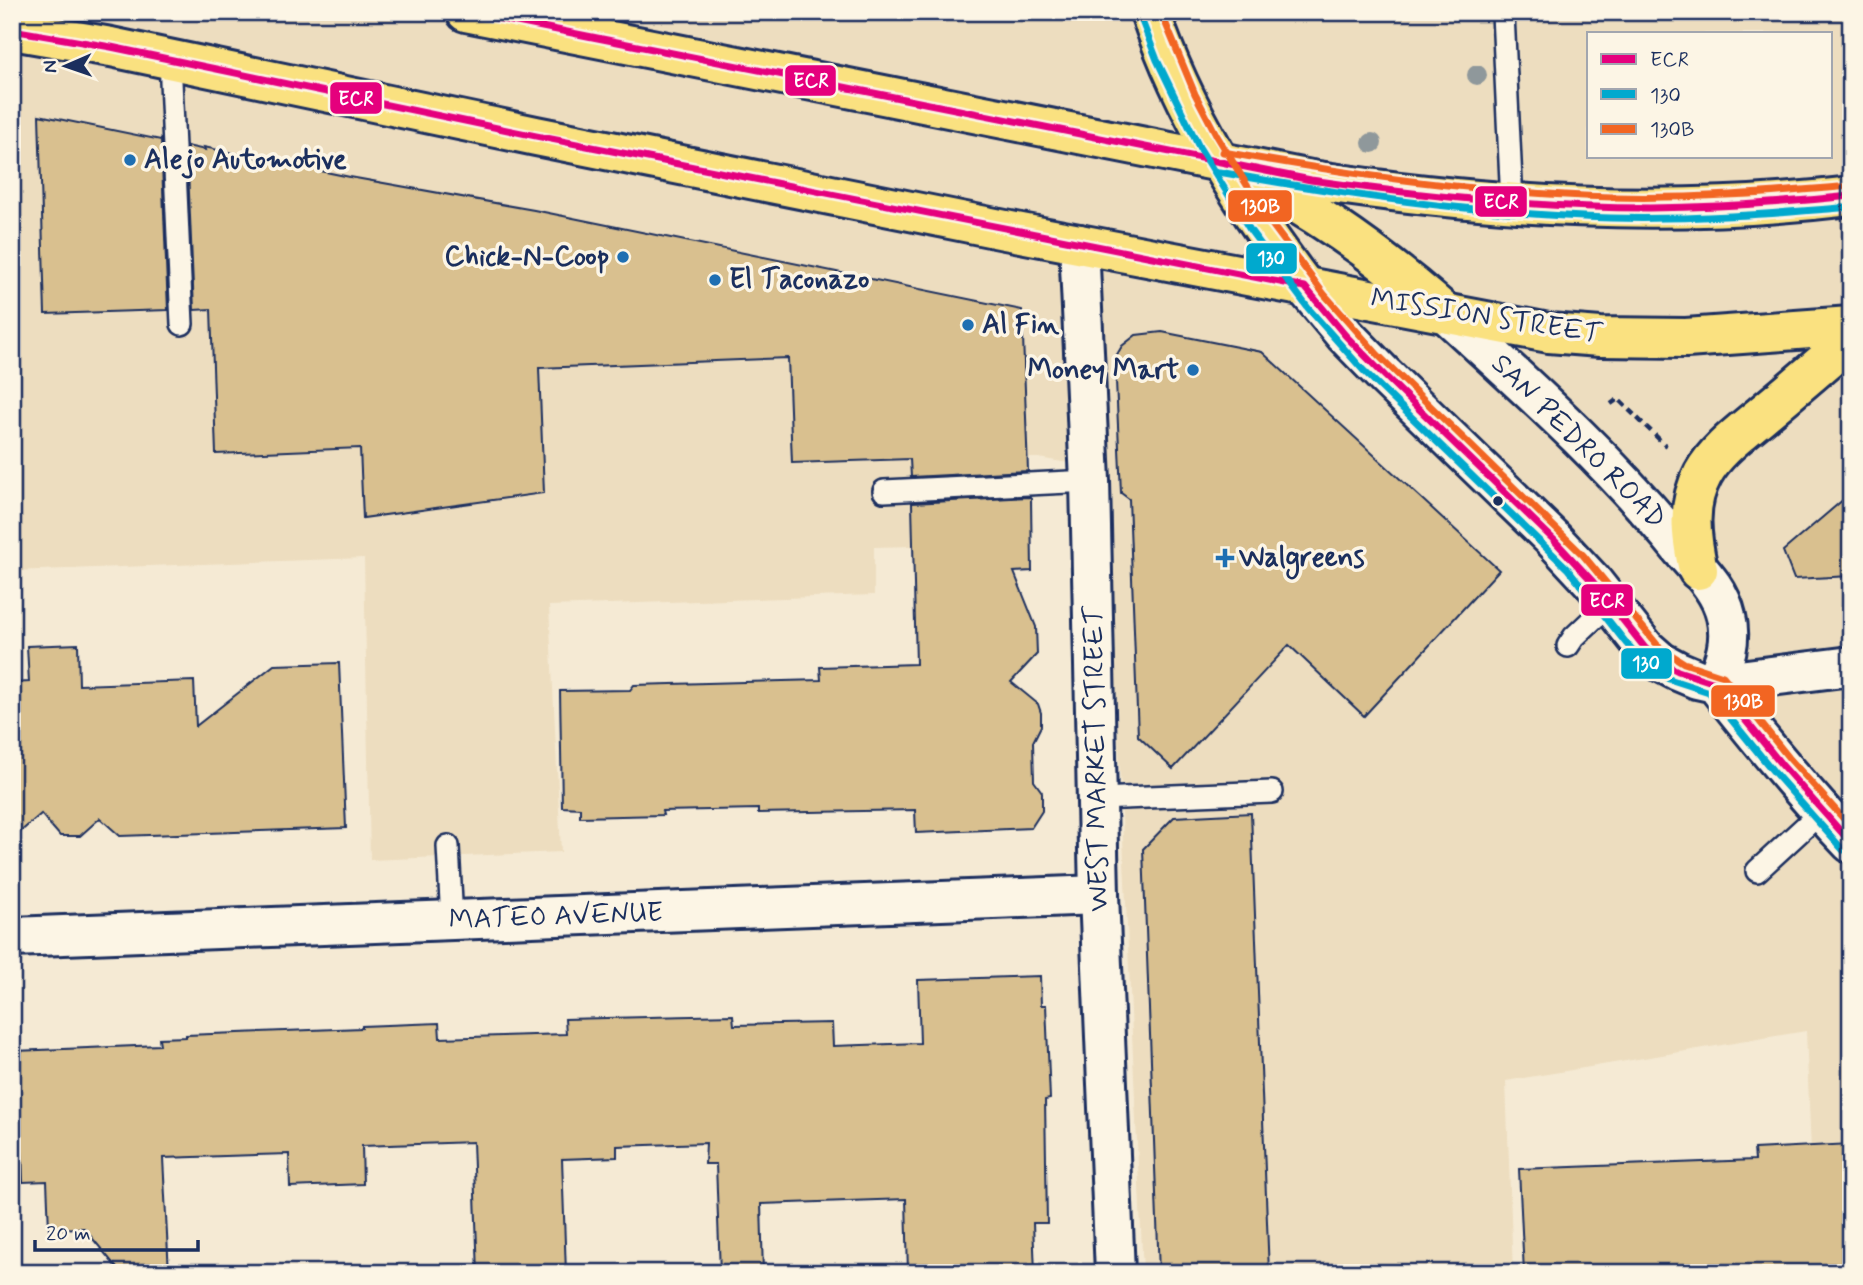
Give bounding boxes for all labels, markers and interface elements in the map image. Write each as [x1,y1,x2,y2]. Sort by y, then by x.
north arrow [32,32,102,102]
legend [1587,32,1832,158]
text: ECR [1650,46,1689,74]
text: N [38,60,63,73]
line badge: ECR [784,64,837,97]
text: ECR [793,69,829,94]
line badge: ECR [329,81,383,115]
text: 130 [1650,82,1681,110]
text: ECR [338,87,374,112]
text: 130B [1650,116,1694,144]
place label: Alejo Automotive [144,142,347,179]
marker: Alejo Automotive [122,152,138,168]
line badge: ECR [1474,185,1528,218]
line badge: 130B [1227,189,1293,223]
text: ECR [1483,190,1519,215]
text: 130B [1240,195,1280,220]
place label: Chick-N-Coop [444,239,609,276]
line badge: 130 [1245,242,1298,275]
text: 130 [1257,247,1285,272]
marker: Chick-N-Coop [615,249,631,265]
place label: El Taconazo [729,262,869,299]
marker: El Taconazo [707,272,723,288]
street label: MISSION STREET [1368,280,1605,354]
place label: Al Fin [982,307,1060,344]
marker: Al Fin [960,317,976,333]
street label: SAN PEDRO ROAD [1482,346,1674,538]
place label: Money Mart [1027,352,1179,389]
marker: Money Mart [1185,362,1201,378]
unlabelled marker [1491,494,1505,508]
place label: Walgreens [1239,540,1365,580]
marker: Walgreens [1217,550,1233,566]
line badge: ECR [1580,583,1634,617]
text: ECR [1589,589,1625,614]
street label: WEST MARKET STREET [1076,605,1118,912]
line badge: 130 [1620,647,1673,680]
text: 130 [1632,652,1660,677]
line badge: 130B [1710,684,1776,718]
text: 130B [1723,690,1763,715]
street label: MATEO AVENUE [448,895,664,939]
scale bar [35,1208,198,1252]
text: 20 m [46,1220,91,1248]

